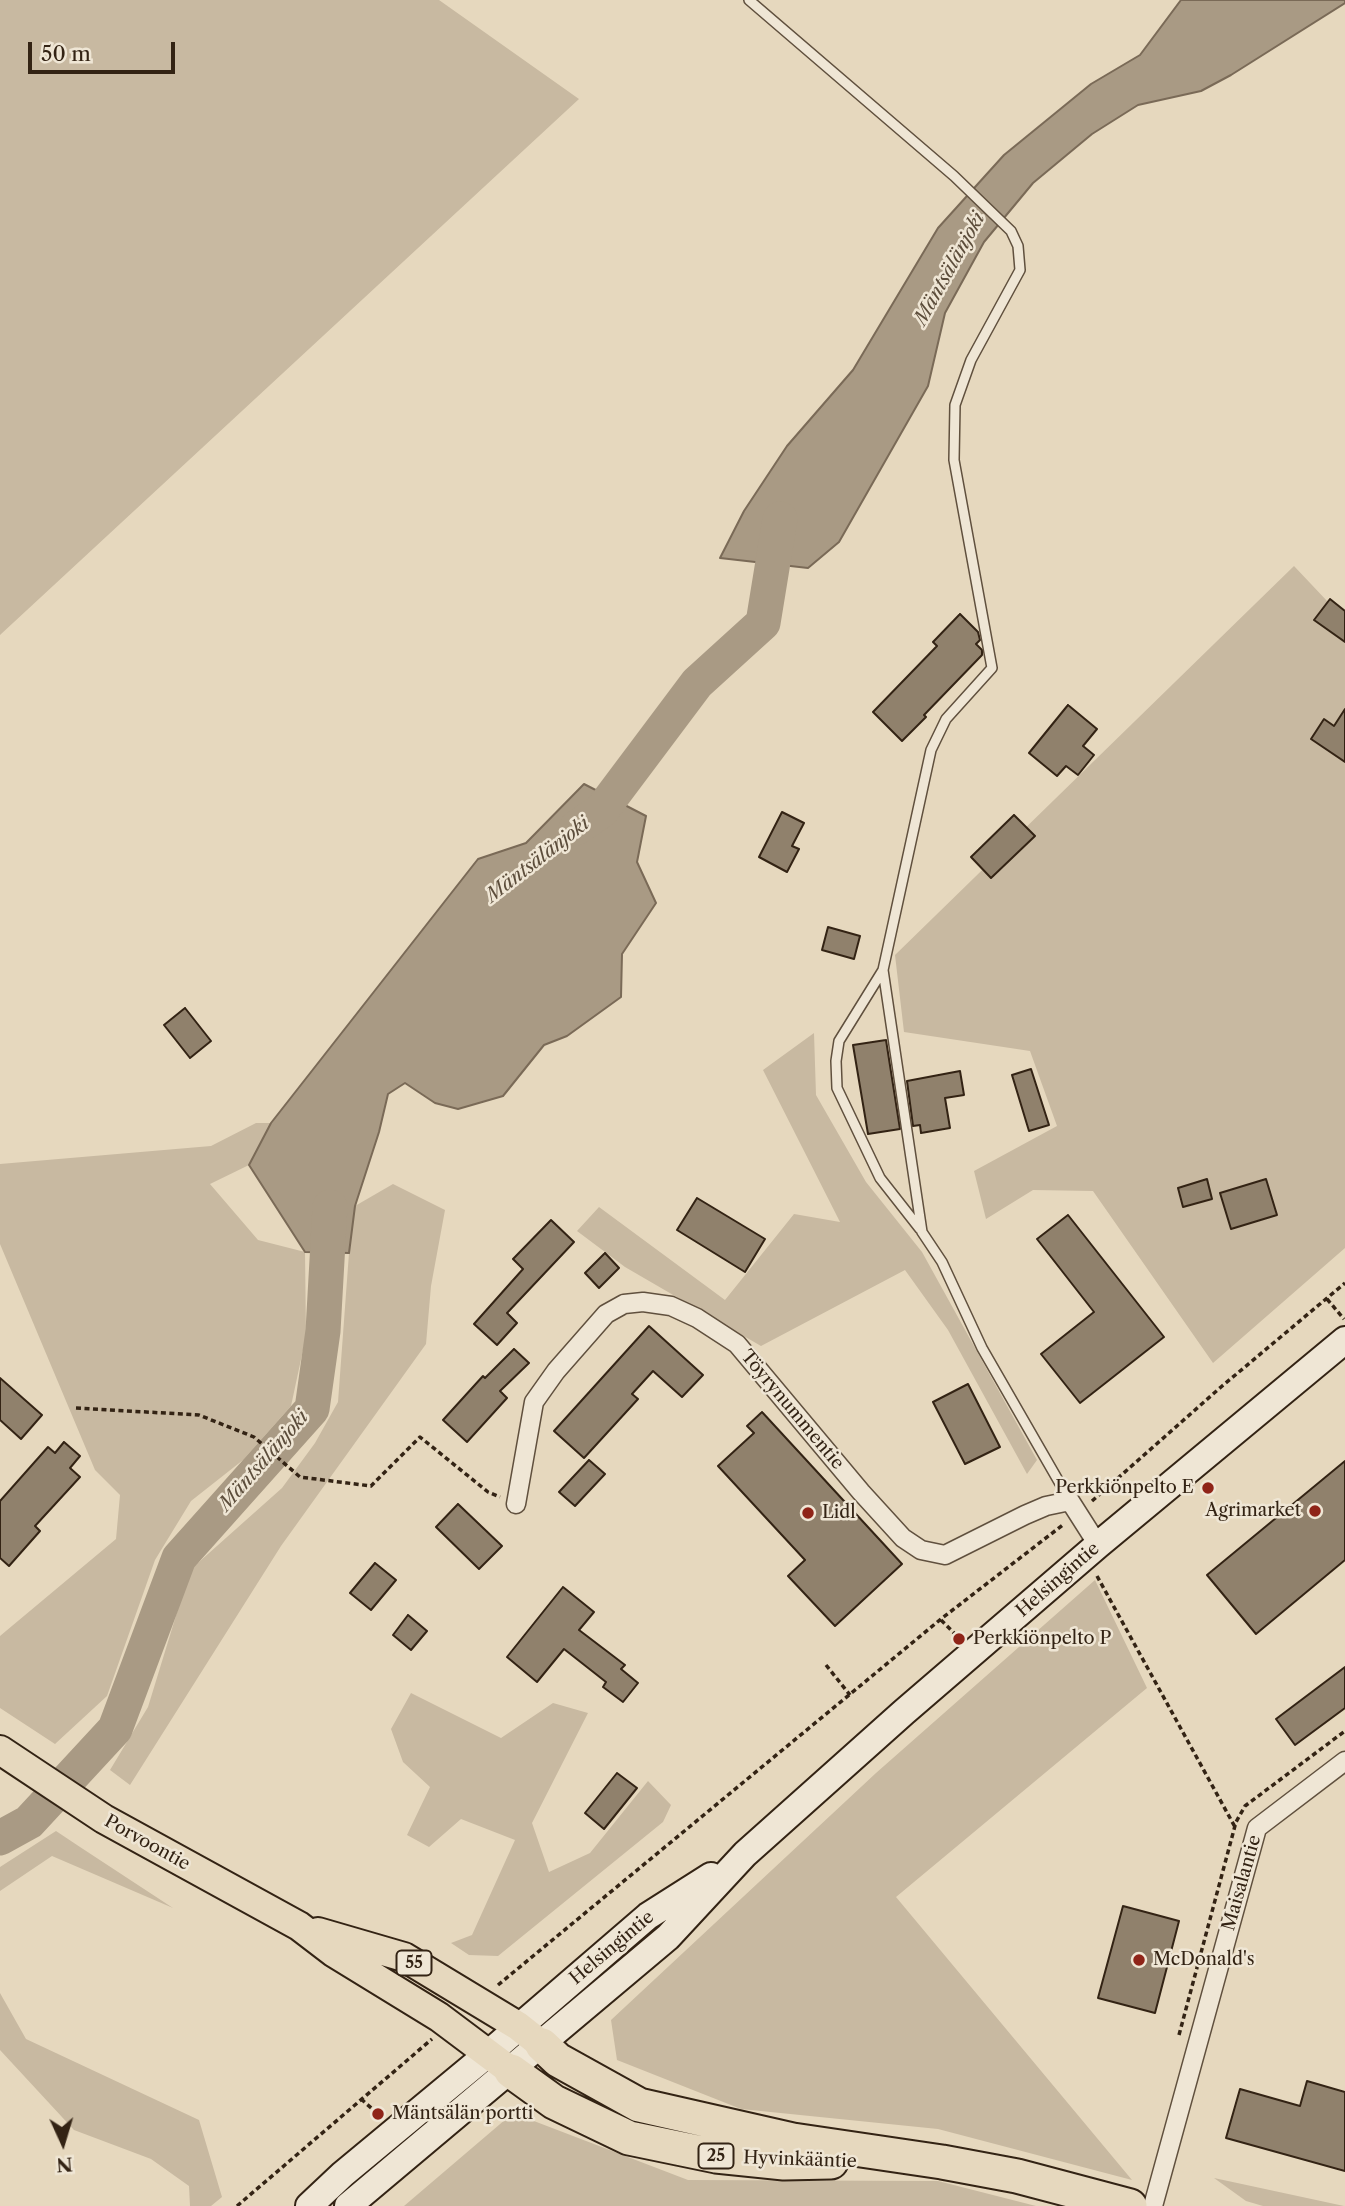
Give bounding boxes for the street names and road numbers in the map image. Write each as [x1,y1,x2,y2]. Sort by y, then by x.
street label: Töyrynummentie [736,1346,848,1474]
street label: Helsingintie [1012,1538,1104,1622]
street label: Porvoontie [100,1811,194,1875]
street label: Maisalantie [1218,1833,1266,1933]
street label: Helsingintie [566,1907,658,1989]
road number: 55 [396,1951,432,1976]
road number: 25 [698,2144,734,2168]
street label: Hyvinkääntie [743,2147,857,2173]

